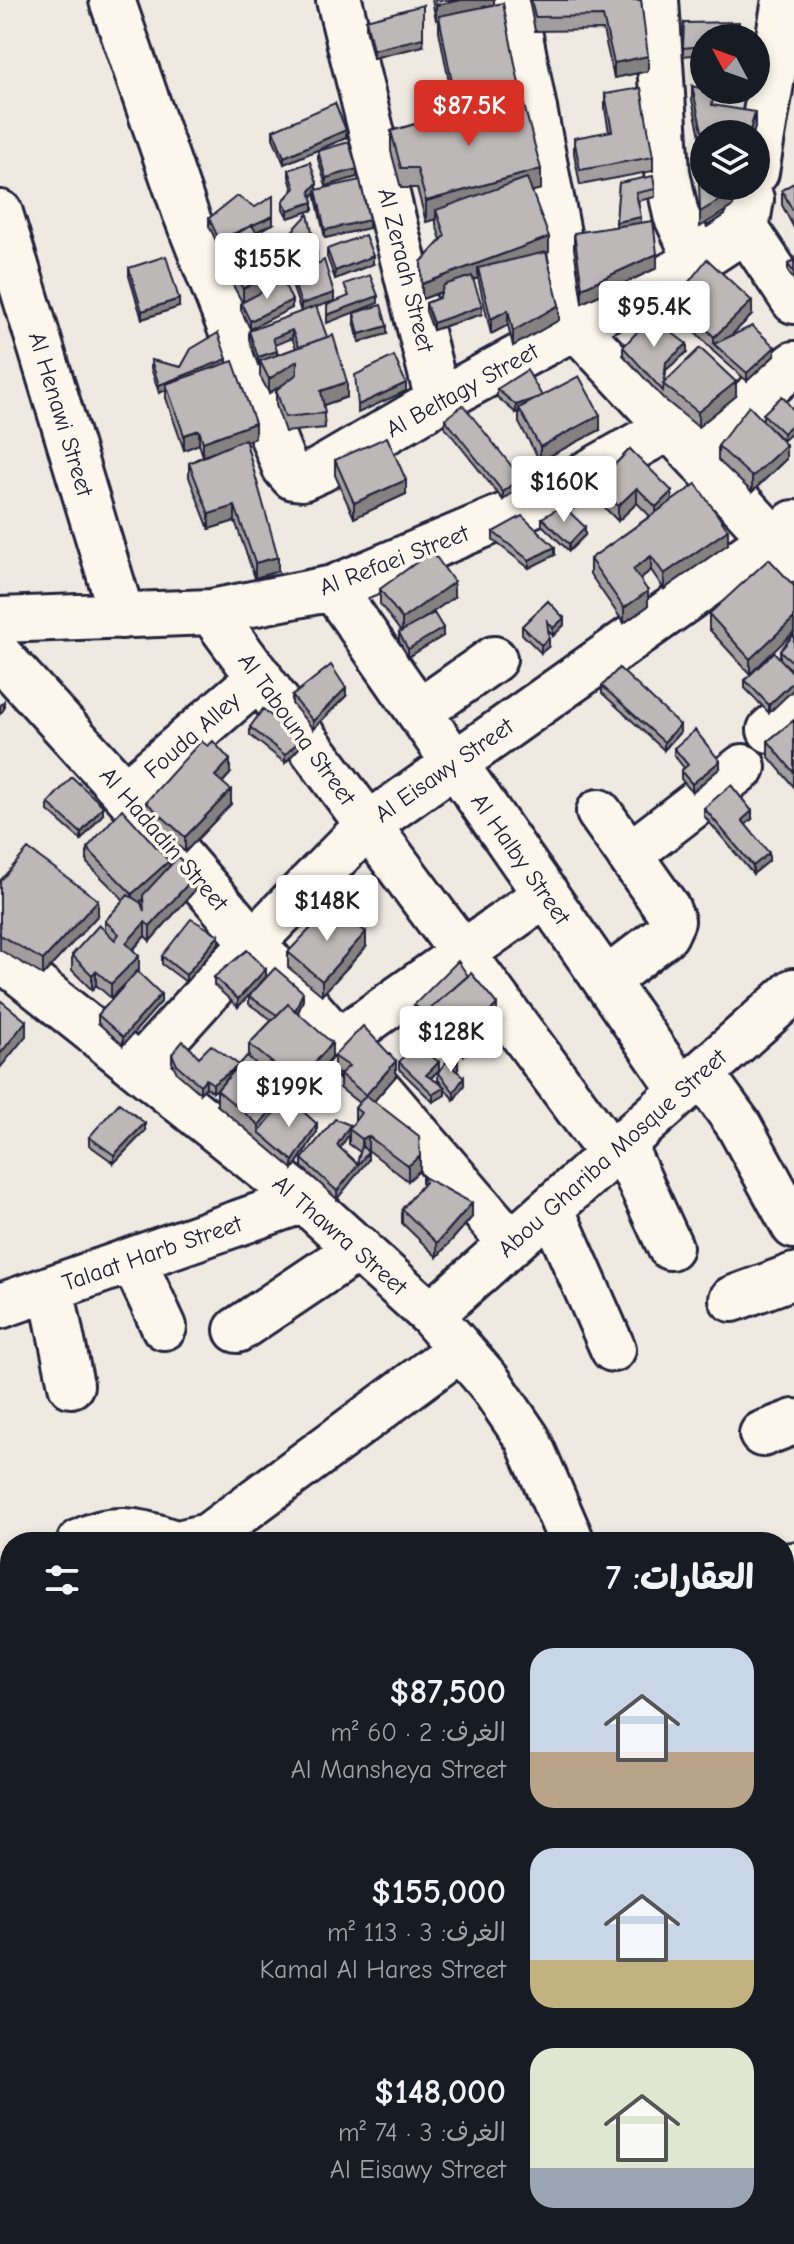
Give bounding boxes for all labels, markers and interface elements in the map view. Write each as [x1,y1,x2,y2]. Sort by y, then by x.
north arrow [690,24,770,104]
map controls [690,24,770,200]
pin: $87.5K [404,80,534,148]
text: $87.5K [432,91,506,121]
button: layers [690,120,770,200]
street label: Al Zeraah Street [372,185,440,356]
pin: $155K [211,233,323,301]
text: $155K [233,244,301,274]
pin: $95.4K [589,281,719,349]
text: $95.4K [617,292,691,322]
street label: Al Henawi Street [23,329,100,501]
street label: Al Beltagy Street [381,336,544,443]
pin: $160K [508,456,620,524]
text: $160K [530,467,598,497]
street label: Al Refaei Street [315,518,474,601]
street label: Al Tabouna Street [232,647,362,812]
street label: Fouda Alley [138,686,246,784]
street label: Al Eisawy Street [369,711,520,828]
street label: Al Hadadin Street [94,761,235,918]
street label: Al Halby Street [465,788,577,931]
pin: $148K [271,875,383,943]
text: $148K [294,886,360,916]
pin: $128K [395,1006,507,1074]
text: $128K [418,1017,484,1047]
street label: Abou Ghariba Mosque Street [492,1042,733,1263]
pin: $199K [233,1061,345,1129]
text: $199K [255,1072,323,1102]
street label: Al Thawra Street [267,1169,414,1302]
street label: Talaat Harb Street [59,1209,246,1297]
icon: filters [40,1558,84,1602]
text: العقارات: 7 [606,1558,754,1598]
text: $87,500 [389,1672,506,1712]
icon: home [594,1680,690,1776]
text: الغرف: 2 · 60 m² [330,1718,506,1748]
text: Al Mansheya Street [291,1755,506,1785]
text: $155,000 [371,1872,506,1912]
icon: home [594,1880,690,1976]
text: الغرف: 3 · 113 m² [327,1918,506,1948]
text: Kamal Al Hares Street [260,1955,506,1985]
text: $148,000 [374,2072,506,2112]
icon: home [594,2080,690,2176]
text: الغرف: 3 · 74 m² [338,2118,506,2148]
text: Al Eisawy Street [330,2155,506,2185]

